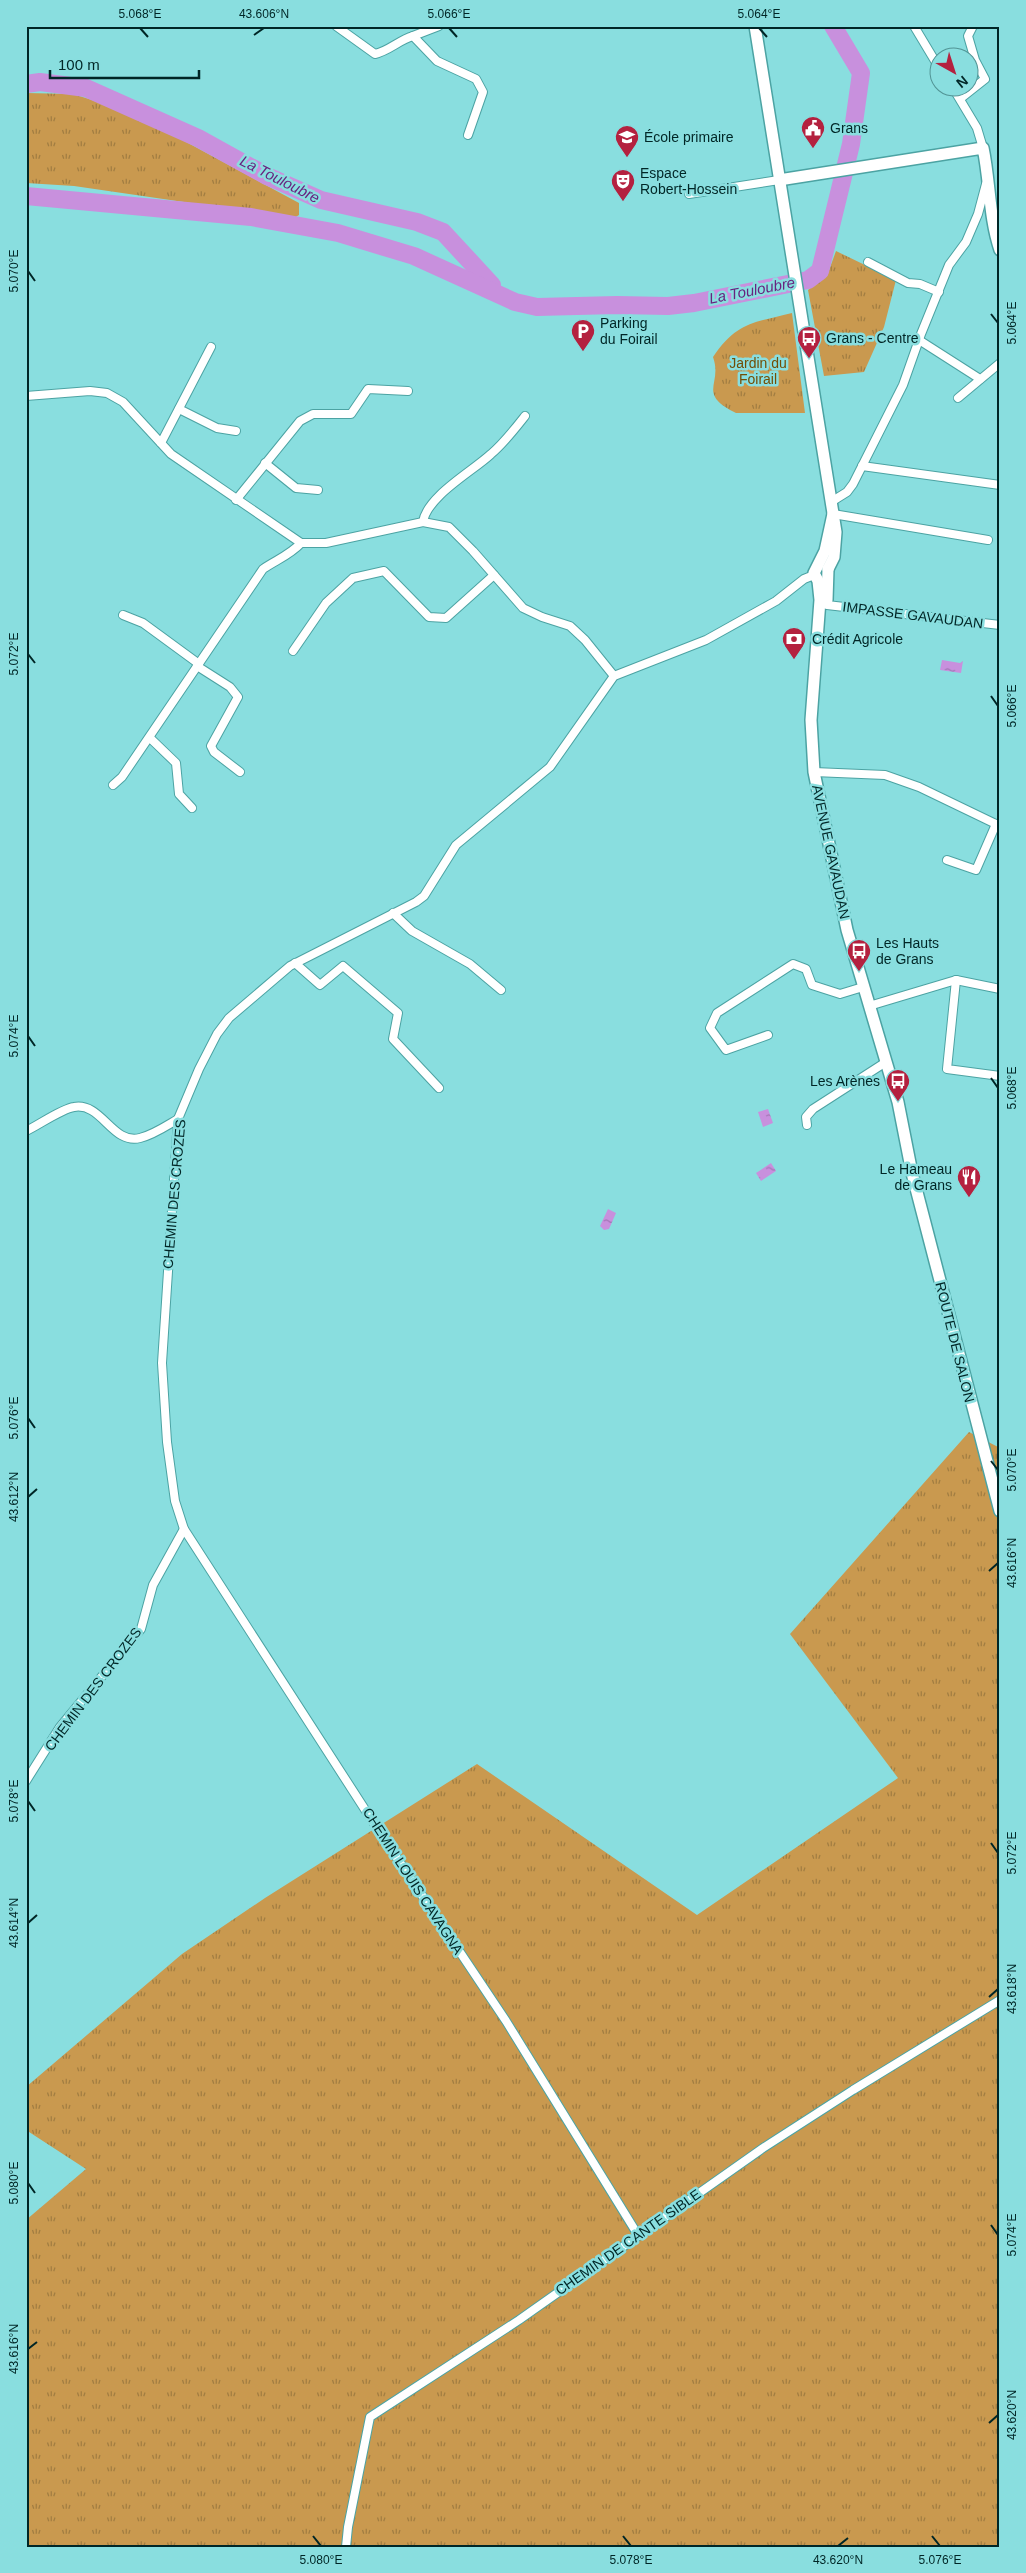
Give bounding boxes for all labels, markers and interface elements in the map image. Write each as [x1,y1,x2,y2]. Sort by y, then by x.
text: 5.068°E [119,7,161,21]
text: 43.606°N [239,7,289,21]
text: 5.066°E [428,7,470,21]
text: 5.064°E [738,7,780,21]
scale bar [50,48,199,80]
north arrow [928,48,978,98]
text: 100 m [58,56,100,73]
text: N [953,73,971,92]
public building icon: Grans [800,115,826,149]
place label: Grans [830,120,868,136]
school or university icon: École primaire [614,124,640,158]
place label: École primaire [644,129,734,145]
water label: La Touloubre [237,152,323,206]
place label: Espace Robert-Hossein [640,165,737,197]
theatre icon: Espace Robert-Hossein [610,168,636,202]
text: 5.070°E [7,250,21,292]
water label: La Touloubre [708,273,796,307]
text: 5.064°E [1005,302,1019,344]
place label: Parking du Foirail [600,315,658,347]
parking icon: Parking du Foirail [570,318,596,352]
bus stop icon: Grans - Centre [796,325,822,359]
place label: Grans - Centre [826,330,919,346]
park label: Jardin du Foirail [729,355,787,387]
street label: IMPASSE GAVAUDAN [842,598,984,632]
bank icon: Crédit Agricole [781,626,807,660]
place label: Crédit Agricole [812,631,903,647]
text: 5.072°E [7,633,21,675]
text: 5.066°E [1005,685,1019,727]
street label: AVENUE GAVAUDAN [809,783,853,921]
place label: Les Hauts de Grans [876,935,939,967]
bus stop icon: Les Hauts de Grans [846,938,872,972]
text: 5.074°E [7,1015,21,1057]
text: 5.068°E [1005,1067,1019,1109]
bus stop icon: Les Arènes [885,1068,911,1102]
place label: Les Arènes [810,1073,880,1089]
street label: CHEMIN DES CROZES [159,1119,189,1269]
place label: Le Hameau de Grans [880,1161,952,1193]
restaurant icon: Le Hameau de Grans [956,1164,982,1198]
street label: ROUTE DE SALON [932,1280,978,1404]
text: 5.076°E [7,1397,21,1439]
text: 5.070°E [1005,1449,1019,1491]
text: 43.612°N [7,1472,21,1522]
text: 43.616°N [1005,1538,1019,1588]
street label: CHEMIN DES CROZES [41,1624,145,1754]
text: 5.078°E [7,1780,21,1822]
street label: CHEMIN LOUIS CAVAGNA [360,1805,467,1958]
text: 5.072°E [1005,1832,1019,1874]
text: 43.614°N [7,1898,21,1948]
text: 43.618°N [1005,1964,1019,2014]
text: 5.080°E [7,2162,21,2204]
street label: CHEMIN DE CANTE SIBLE [552,2186,704,2298]
text: 5.074°E [1005,2214,1019,2256]
text: 43.616°N [7,2324,21,2374]
text: 43.620°N [1005,2390,1019,2440]
text: 5.080°E [300,2553,342,2567]
text: 5.078°E [610,2553,652,2567]
text: 43.620°N [813,2553,863,2567]
text: 5.076°E [919,2553,961,2567]

